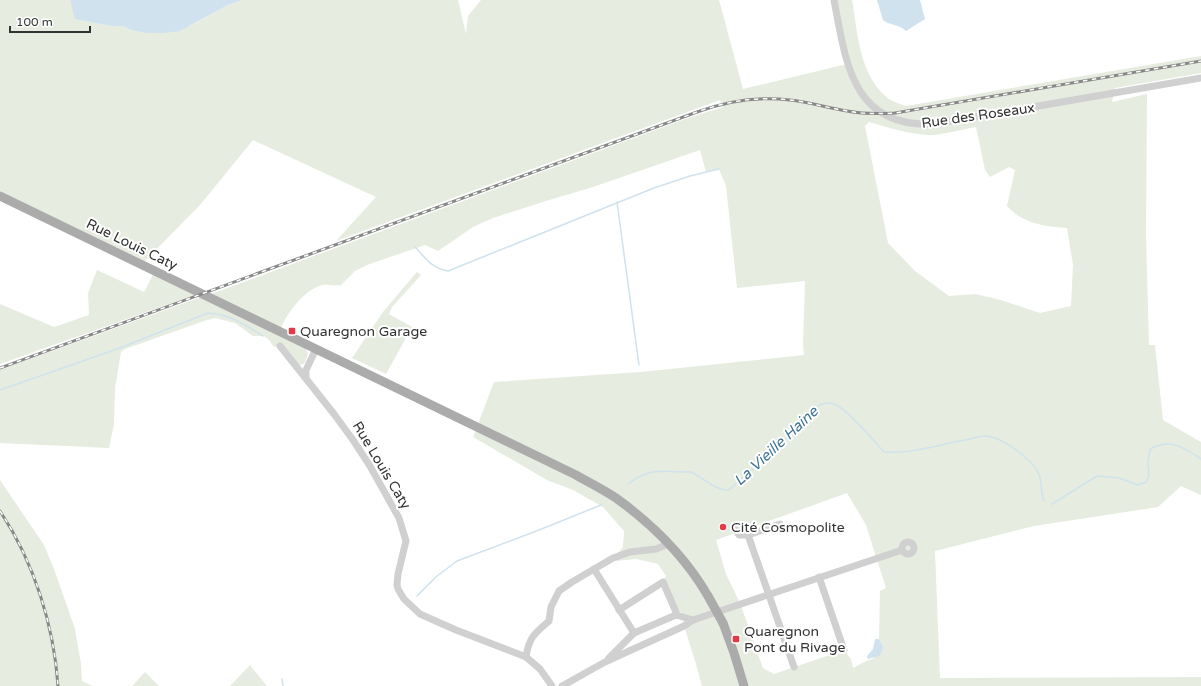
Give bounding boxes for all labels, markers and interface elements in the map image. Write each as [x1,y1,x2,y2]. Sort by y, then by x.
scale bar [10,8,90,34]
text: 100 m [16,15,53,29]
street label: Rue des Roseaux [920,99,1036,132]
street label: Rue Louis Caty [83,215,181,274]
place label: Quaregnon Garage [300,323,427,340]
marker: Quaregnon Garage [287,326,297,336]
water label: La Vieille Haine [730,402,823,489]
street label: Rue Louis Caty [349,418,415,513]
place label: Cité Cosmopolite [731,519,845,536]
marker: Cité Cosmopolite [718,522,728,532]
place label: Quaregnon Pont du Rivage [744,623,846,656]
marker: Quaregnon Pont du Rivage [731,634,741,644]

